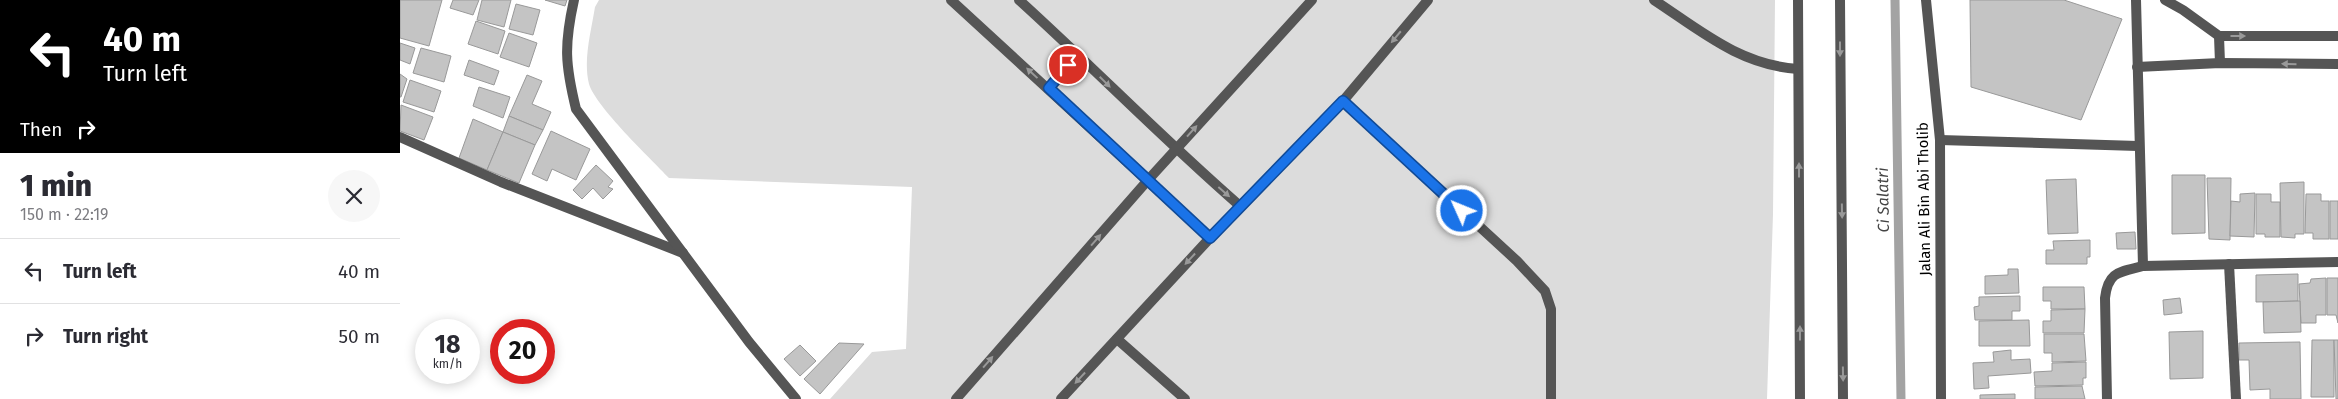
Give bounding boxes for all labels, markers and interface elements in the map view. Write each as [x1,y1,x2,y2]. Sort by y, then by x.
text: 40 m [103,18,181,60]
icon: left [20,20,85,85]
one-way arrow [1391,31,1402,44]
one-way arrow [2230,32,2246,40]
one-way arrow [1836,41,1844,57]
pin [1047,44,1089,86]
icon: arrive [1054,51,1082,79]
text: Turn left [103,60,187,87]
one-way arrow [2281,60,2297,68]
one-way arrow [1027,67,1039,79]
one-way arrow [1099,75,1111,87]
icon: right [72,115,100,143]
text: Then [20,118,62,141]
street label: Jalan Ali Bin Abi Tholib [1914,122,1934,276]
one-way arrow [1186,125,1198,137]
one-way arrow [1795,162,1803,178]
water label: Ci Salatri [1873,167,1893,233]
text: 1 min [20,168,92,204]
button: close [328,170,380,222]
position arrow [1435,184,1487,236]
one-way arrow [1218,187,1231,198]
one-way arrow [1838,203,1846,219]
text: 150 m · 22:19 [20,205,109,224]
one-way arrow [1090,234,1101,247]
one-way arrow [1185,252,1196,265]
icon: left [20,257,48,285]
text: Turn left [63,260,137,283]
text: 40 m [338,260,380,283]
speed limit sign: 20 [490,319,555,384]
icon: right [20,322,48,350]
text: Turn right [63,325,148,348]
text: 50 m [339,325,380,348]
one-way arrow [1796,325,1804,341]
text: 18 [434,330,461,360]
text: km/h [433,357,462,371]
one-way arrow [982,357,994,369]
one-way arrow [1839,366,1847,382]
one-way arrow [1074,372,1086,384]

